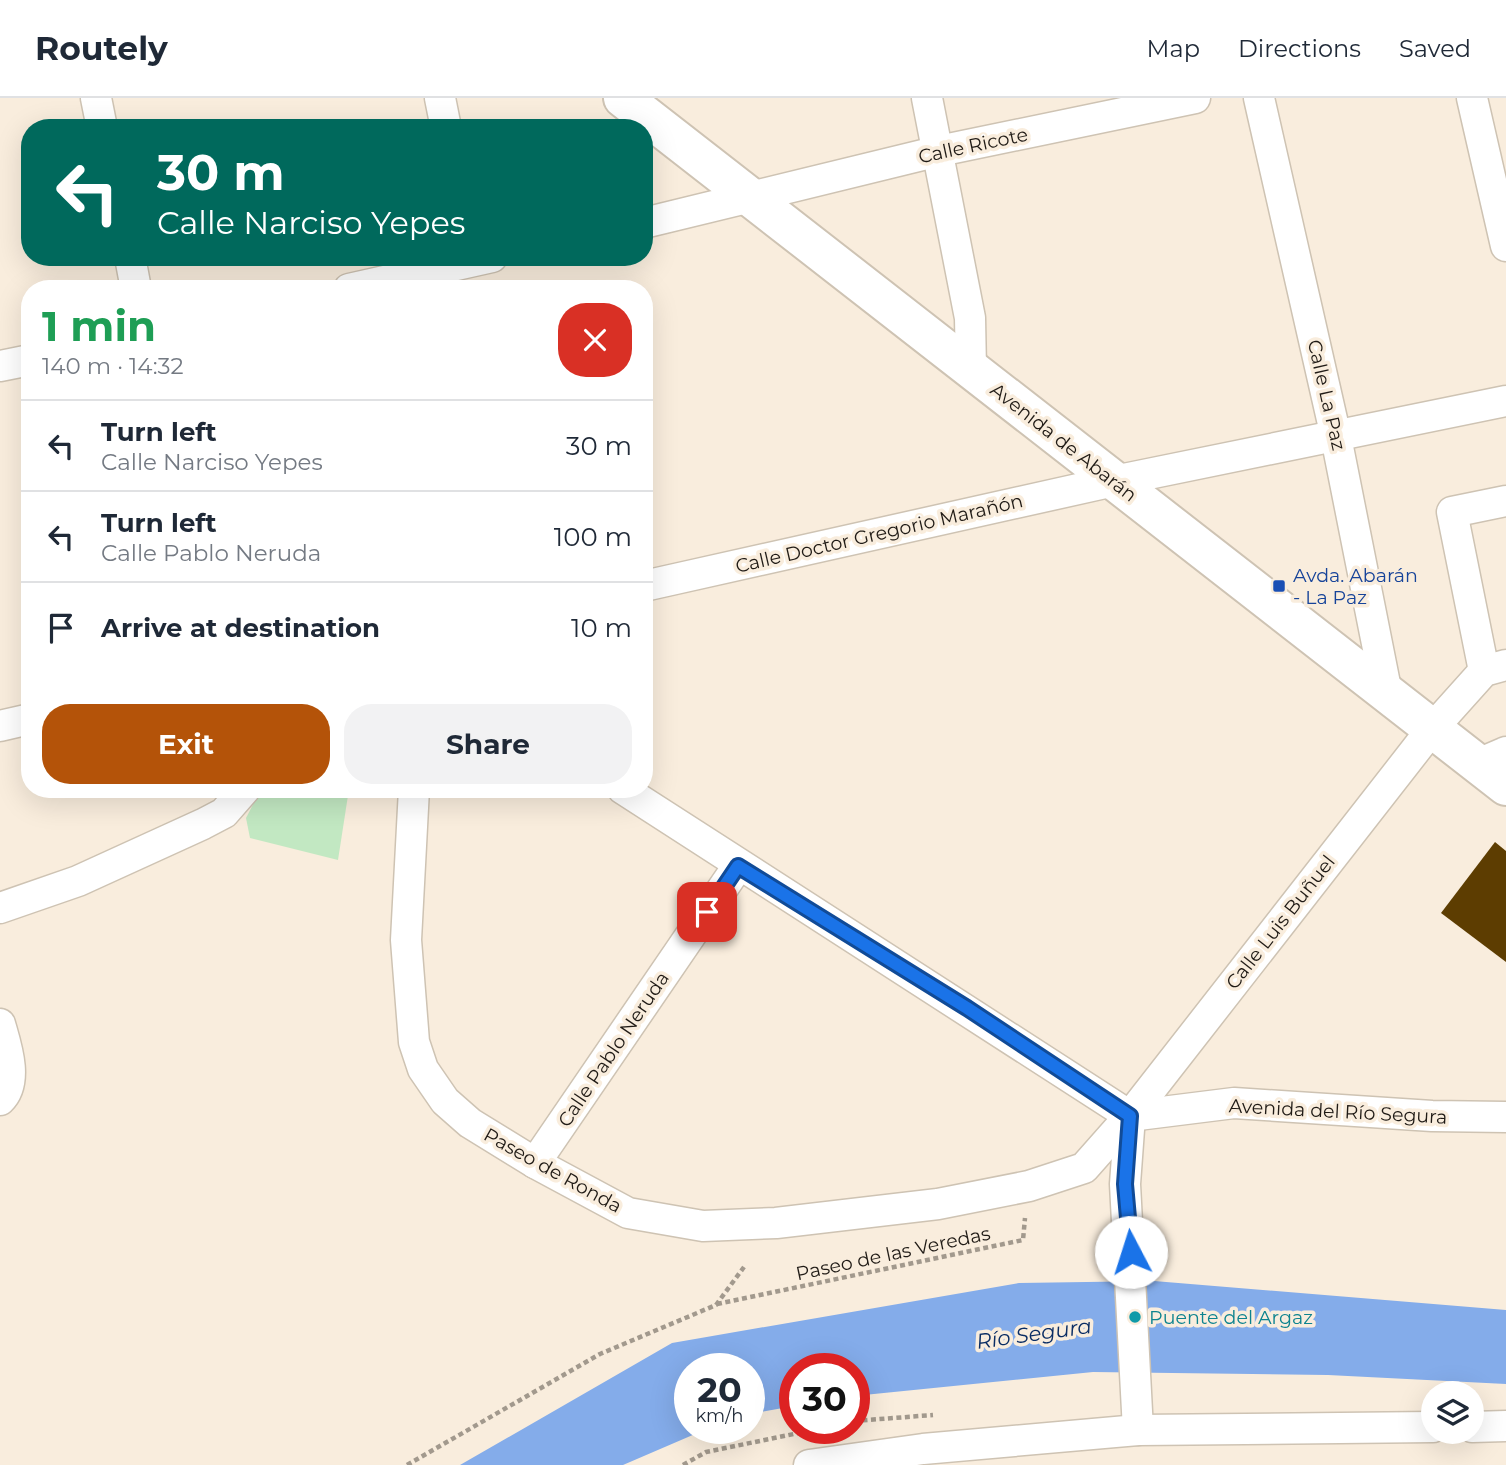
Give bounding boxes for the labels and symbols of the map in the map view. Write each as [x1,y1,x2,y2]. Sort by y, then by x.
street label: Calle Ricote [916,123,1030,168]
street label: Calle La Paz [1303,338,1350,453]
street label: Avenida de Abarán [986,378,1142,507]
street label: Calle Doctor Gregorio Marañón [733,489,1025,578]
place label: Avda. Abarán - La Paz [1293,564,1418,609]
marker: Avda. Abarán - La Paz [1271,578,1287,594]
street label: Calle Luis Buñuel [1221,851,1340,994]
pin [677,882,737,942]
street label: Calle Pablo Neruda [553,967,674,1131]
street label: Avenida del Río Segura [1228,1094,1448,1129]
street label: Paseo de Ronda [480,1123,626,1218]
position arrow [1094,1215,1168,1289]
street label: Paseo de las Veredas [794,1222,992,1285]
place label: Puente del Argaz [1149,1306,1313,1329]
marker: Puente del Argaz [1127,1309,1143,1325]
water label: Río Segura [975,1313,1093,1354]
speed limit sign: 30 [779,1353,870,1444]

